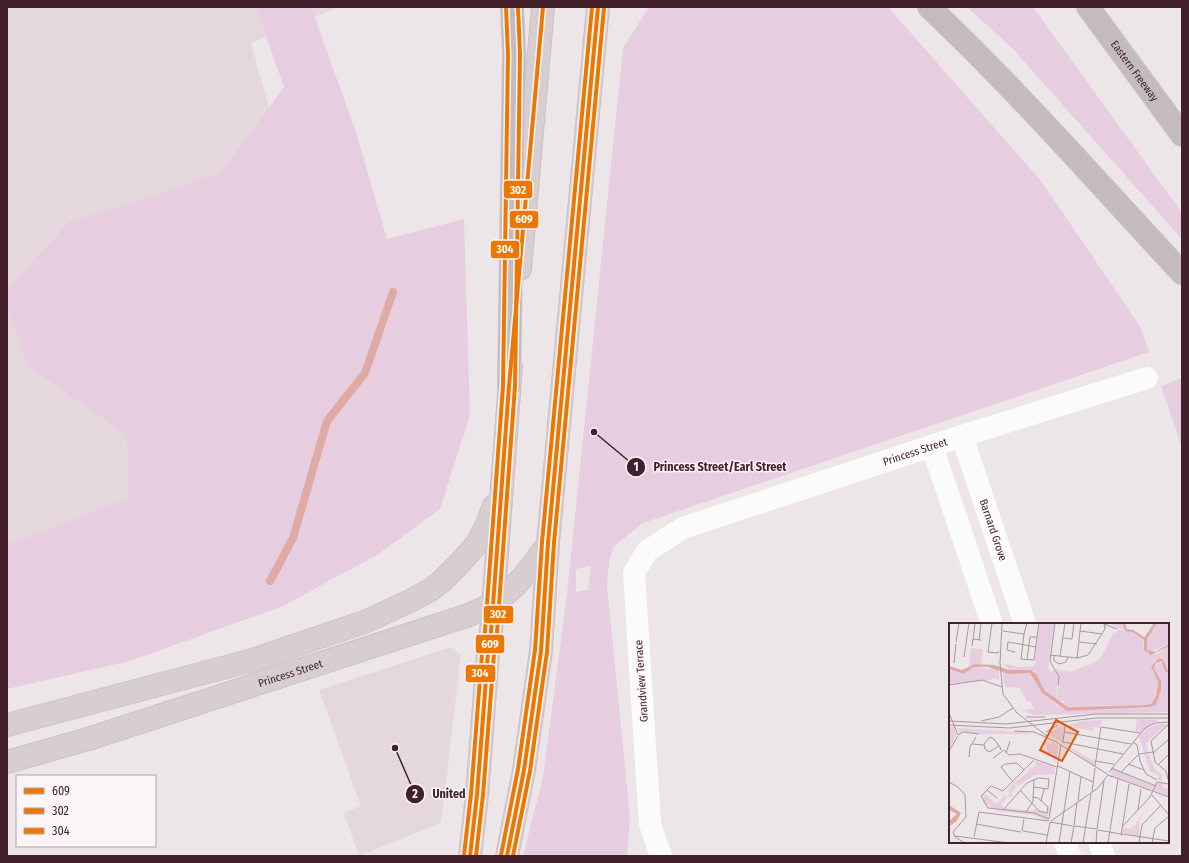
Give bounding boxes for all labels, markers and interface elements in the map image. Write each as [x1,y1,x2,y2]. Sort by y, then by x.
street label: Eastern Freeway [1108,38,1161,104]
line badge: 302 [503,180,533,199]
text: 302 [509,184,526,197]
line badge: 609 [509,210,539,229]
text: 609 [515,213,533,226]
line badge: 304 [490,240,520,259]
text: 304 [496,243,514,256]
street label: Princess Street [881,435,949,469]
callout: Princess Street/Earl Street [626,455,795,479]
text: 1 [633,460,639,474]
text: Princess Street/Earl Street [653,460,787,474]
street label: Barnard Grove [977,497,1009,563]
line badge: 302 [483,605,514,624]
text: 302 [489,608,506,621]
inset map [949,623,1169,843]
line badge: 609 [475,634,505,654]
text: 609 [481,638,499,651]
street label: Grandview Terrace [632,639,651,722]
street label: Princess Street [257,657,325,690]
line badge: 304 [465,664,496,683]
text: 304 [471,667,489,680]
legend [16,775,156,847]
callout: United [405,782,474,806]
text: 609 [52,784,70,798]
text: 2 [411,787,418,801]
text: United [432,787,466,801]
text: 302 [52,804,69,818]
text: 304 [52,824,70,838]

